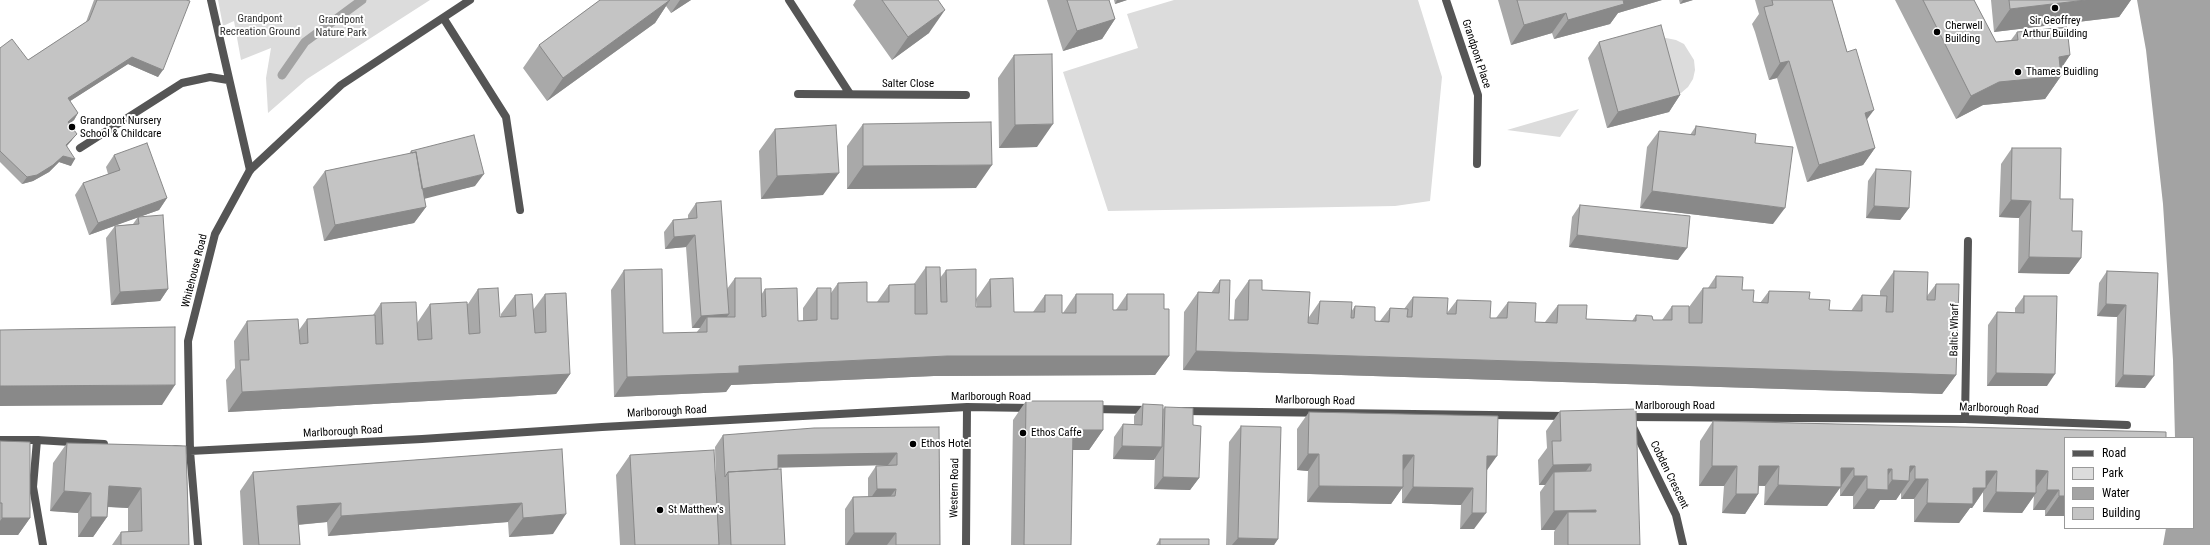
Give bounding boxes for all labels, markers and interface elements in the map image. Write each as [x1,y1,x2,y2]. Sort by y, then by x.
marker: Sir Geoffrey Arthur Building [2050,3,2060,13]
park label: Grandpont Recreation Ground [220,12,300,38]
park label: Grandpont Nature Park [315,13,367,39]
place label: Sir Geoffrey Arthur Building [2023,14,2087,40]
street label: Grandpont Place [1459,18,1493,90]
place label: Cherwell Building [1945,19,1983,45]
marker: Cherwell Building [1932,27,1942,37]
place label: Thames Buidling [2026,65,2098,79]
marker: Thames Buidling [2013,67,2023,77]
street label: Salter Close [882,77,934,91]
place label: Grandpont Nursery School & Childcare [80,114,162,140]
marker: Grandpont Nursery School & Childcare [67,122,77,132]
street label: Whitehouse Road [179,233,211,309]
street label: Baltic Wharf [1948,303,1962,357]
street label: Marlborough Road [951,390,1031,404]
street label: Marlborough Road [1275,394,1355,408]
street label: Marlborough Road [1635,399,1715,413]
street label: Marlborough Road [1959,401,2039,417]
street label: Marlborough Road [627,403,707,421]
street label: Marlborough Road [303,423,383,441]
place label: Ethos Caffe [1031,426,1082,440]
marker: Ethos Caffe [1018,428,1028,438]
place label: Ethos Hotel [921,437,971,451]
legend [2064,437,2194,529]
marker: Ethos Hotel [908,439,918,449]
street label: Cobden Crescent [1647,439,1691,511]
text: Road [2102,446,2126,460]
street label: Western Road [948,458,962,518]
text: Park [2102,466,2123,480]
text: Water [2102,486,2130,500]
place label: St Matthew's [668,503,724,517]
marker: St Matthew's [655,505,665,515]
text: Building [2102,506,2140,520]

